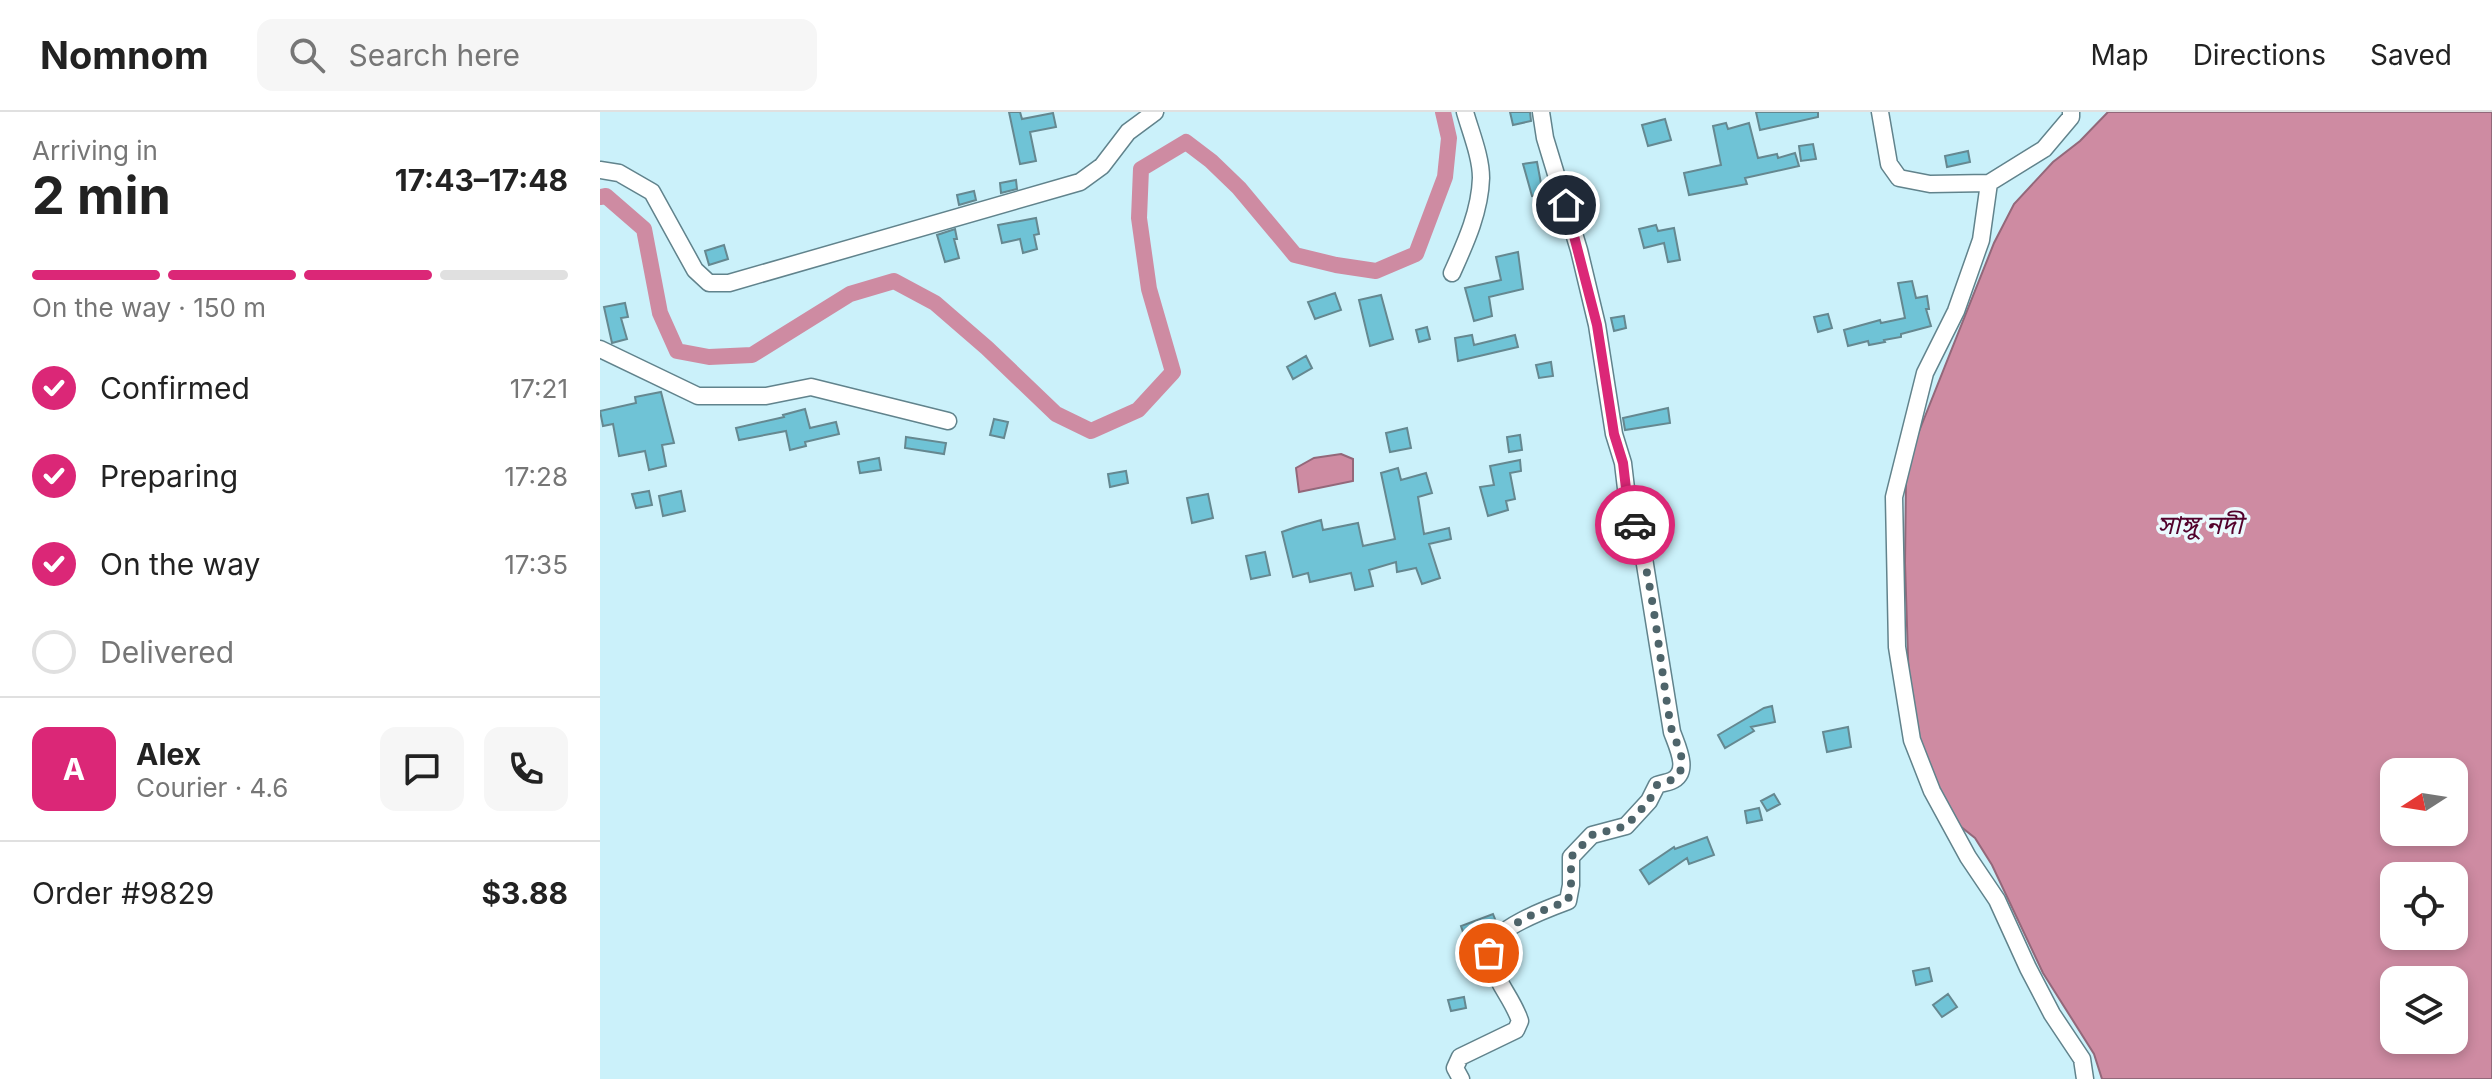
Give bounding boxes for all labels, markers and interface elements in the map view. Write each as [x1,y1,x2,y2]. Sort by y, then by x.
search box [257,19,817,91]
text: Nomnom [40,32,209,78]
icon: search [285,33,329,77]
text: Search here [349,37,520,73]
text: Map [2090,38,2149,72]
text: Directions [2193,38,2326,72]
text: Saved [2370,38,2452,72]
text: Arriving in [32,135,158,166]
text: 17:43–17:48 [395,162,568,198]
text: 2 min [32,164,171,227]
pin [1532,171,1600,239]
icon: home [1544,183,1588,227]
text: On the way · 150 m [32,292,266,323]
icon: check [32,366,76,410]
text: Confirmed [100,370,250,406]
text: 17:21 [510,373,568,404]
icon: check [32,454,76,498]
text: Preparing [100,458,238,494]
text: 17:28 [504,461,568,492]
courier [1595,485,1675,565]
icon: car [1613,503,1657,547]
water label: সাঙ্গু নদী [2157,509,2248,540]
icon: check [32,542,76,586]
text: On the way [100,546,260,582]
text: 17:35 [504,549,568,580]
text: Delivered [100,634,234,670]
button: chat [380,727,464,811]
button: phone [484,727,568,811]
text: Alex [136,736,201,772]
text: A [63,751,85,787]
north arrow [2380,758,2468,846]
map controls [2380,758,2468,1054]
text: Courier · 4.6 [136,772,288,803]
button: locate [2380,862,2468,950]
text: Order #9829 [32,875,214,911]
text: $3.88 [481,875,568,911]
pin [1455,919,1523,987]
icon: bag [1467,931,1511,975]
button: layers [2380,966,2468,1054]

